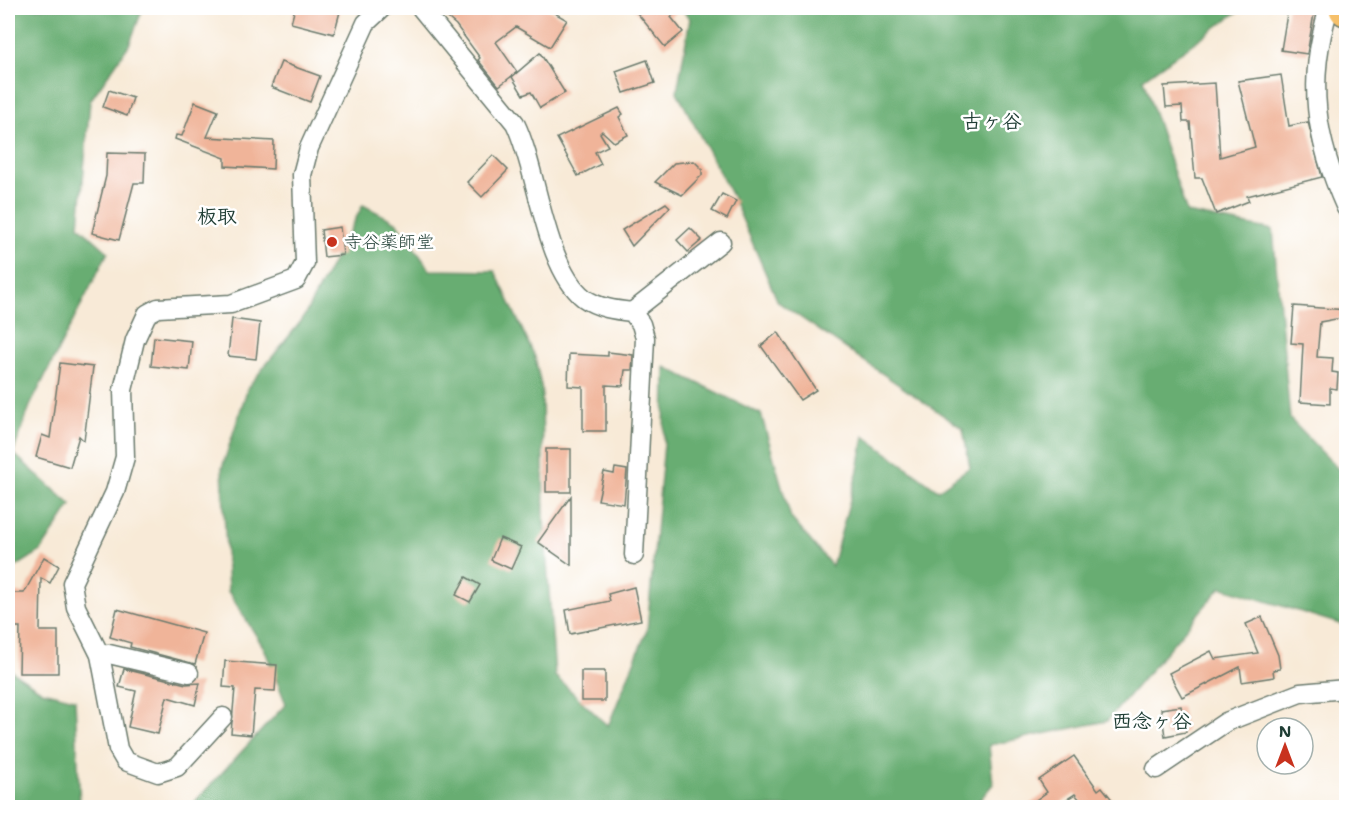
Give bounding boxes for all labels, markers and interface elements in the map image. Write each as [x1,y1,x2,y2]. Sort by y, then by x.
district label: 古ヶ谷 [962,108,1022,134]
district label: 板取 [197,203,237,229]
place label: 寺谷薬師堂 [344,230,434,254]
marker: 寺谷薬師堂 [325,235,339,249]
district label: 西念ヶ谷 [1112,708,1192,734]
north arrow [1255,716,1315,776]
text: N [1279,721,1291,742]

